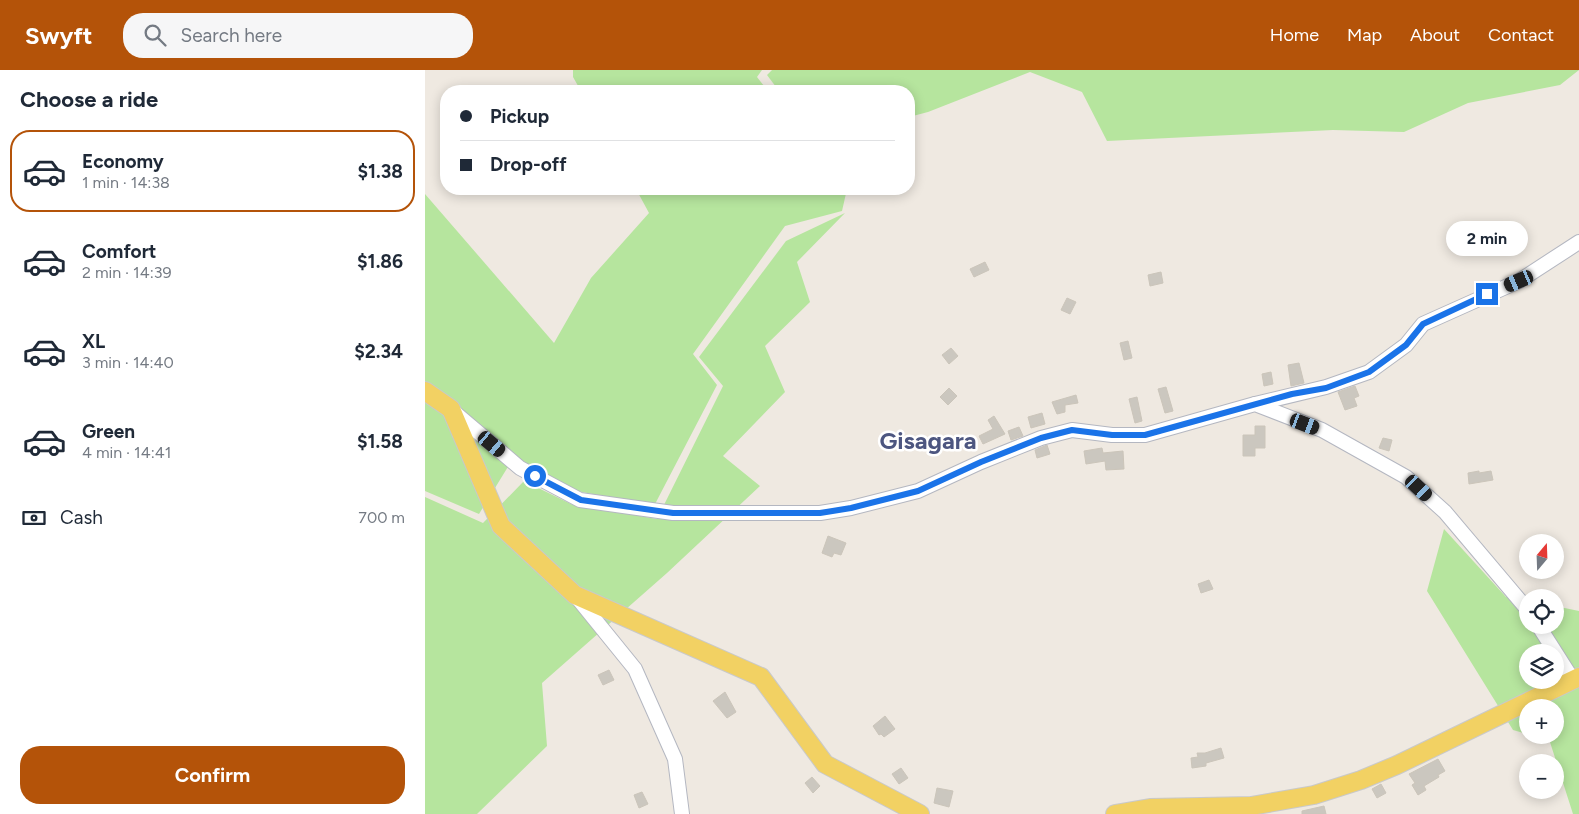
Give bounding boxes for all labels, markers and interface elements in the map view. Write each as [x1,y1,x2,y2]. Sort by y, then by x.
search box [123,13,473,58]
text: Swyft [25,21,93,50]
icon: search [141,21,169,49]
text: Search here [181,24,282,47]
text: Home [1270,24,1319,46]
text: Map [1347,24,1382,46]
text: About [1410,24,1460,46]
text: Contact [1488,24,1554,46]
text: Choose a ride [20,86,158,113]
text: Pickup [490,105,549,128]
icon: car [22,149,67,194]
text: Economy [82,150,164,173]
text: Drop-off [490,153,567,176]
text: $1.38 [358,160,403,183]
text: 1 min · 14:38 [82,173,170,192]
callout: 2 min [1446,222,1528,256]
text: 2 min [1467,229,1507,248]
icon: car [22,239,67,284]
text: Comfort [82,240,157,263]
text: $1.86 [357,250,403,273]
text: 2 min · 14:39 [82,263,171,282]
car [1502,268,1535,294]
route end [1476,283,1498,305]
icon: car [22,329,67,374]
text: XL [82,330,105,353]
text: $2.34 [354,340,403,363]
text: 3 min · 14:40 [82,353,174,372]
car [1288,412,1321,436]
icon: car [22,419,67,464]
text: Green [82,420,135,443]
district label: Gisagara [879,426,977,455]
car [475,429,508,459]
text: $1.58 [357,430,403,453]
text: 4 min · 14:41 [82,443,171,462]
route start [524,465,546,487]
car [1402,472,1435,504]
icon: cash [20,504,48,532]
text: Cash [60,506,103,529]
text: 700 m [358,508,405,527]
north arrow [1519,534,1564,579]
map controls [1519,534,1564,799]
button: locate [1519,589,1564,634]
button: layers [1519,644,1564,689]
button: + [1519,699,1564,744]
button: Confirm [20,746,405,804]
button: − [1519,754,1564,799]

